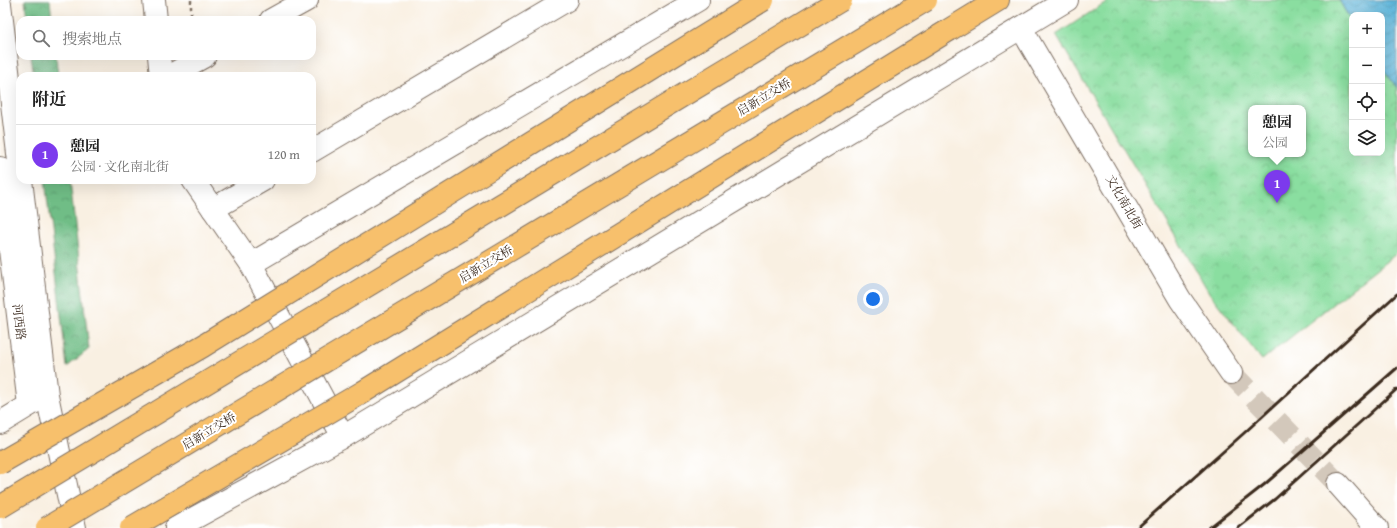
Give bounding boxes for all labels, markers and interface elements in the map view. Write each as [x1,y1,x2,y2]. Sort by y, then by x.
map controls [1349,12,1385,156]
button: + [1349,12,1385,48]
search box [16,16,316,60]
icon: search [30,27,52,49]
text: 搜索地点 [62,28,122,49]
button: − [1349,48,1385,84]
street label: 启新立交桥 [734,74,794,119]
button: locate [1349,84,1385,120]
text: 附近 [32,86,66,111]
popup [1248,105,1306,157]
text: 憩园 [1262,111,1292,132]
button: layers [1349,120,1385,156]
text: 公园 [1262,133,1288,152]
text: 憩园 [70,135,100,156]
text: 1 [42,145,48,164]
text: 120 m [268,145,300,164]
text: 公园 · 文化南北街 [70,157,169,176]
pin: 1 [1264,170,1290,203]
street label: 文化南北街 [1102,172,1147,233]
street label: 启新立交桥 [456,241,516,286]
your location [863,289,883,309]
street label: 河西路 [9,303,30,341]
street label: 启新立交桥 [179,408,239,453]

